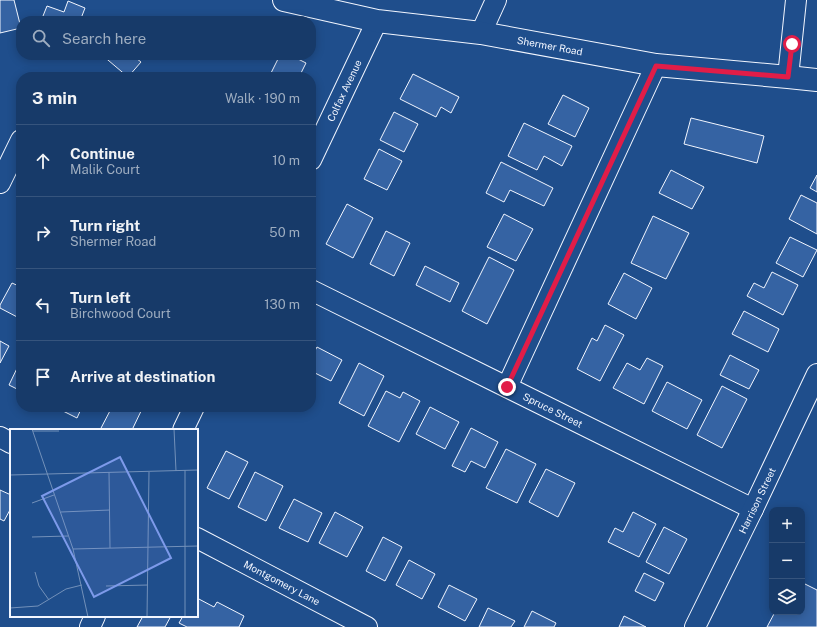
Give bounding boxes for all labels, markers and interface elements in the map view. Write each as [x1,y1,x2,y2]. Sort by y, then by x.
search box [16,16,316,60]
icon: search [30,27,52,49]
text: Search here [62,30,146,47]
street label: Shermer Road [516,34,584,57]
route start [783,35,801,53]
street label: Colfax Avenue [324,57,364,123]
text: 3 min [32,88,77,108]
text: Walk · 190 m [225,91,300,106]
text: Continue [70,145,135,162]
icon: ahead [32,150,54,172]
text: 10 m [272,153,300,168]
text: Malik Court [70,162,140,177]
text: Turn right [70,217,140,234]
icon: right [32,222,54,244]
text: 50 m [269,225,300,240]
text: Shermer Road [70,234,156,249]
text: Turn left [70,289,131,306]
icon: left [32,294,54,316]
text: 130 m [264,297,300,312]
text: Birchwood Court [70,306,171,321]
icon: arrive [32,366,54,388]
text: Arrive at destination [70,368,215,385]
route end [498,378,516,396]
street label: Spruce Street [521,390,585,430]
inset map [10,429,198,617]
street label: Harrison Street [736,465,778,535]
map controls [769,507,805,615]
button: + [769,507,805,543]
button: − [769,543,805,579]
street label: Montgomery Lane [242,558,323,608]
button: layers [769,579,805,615]

